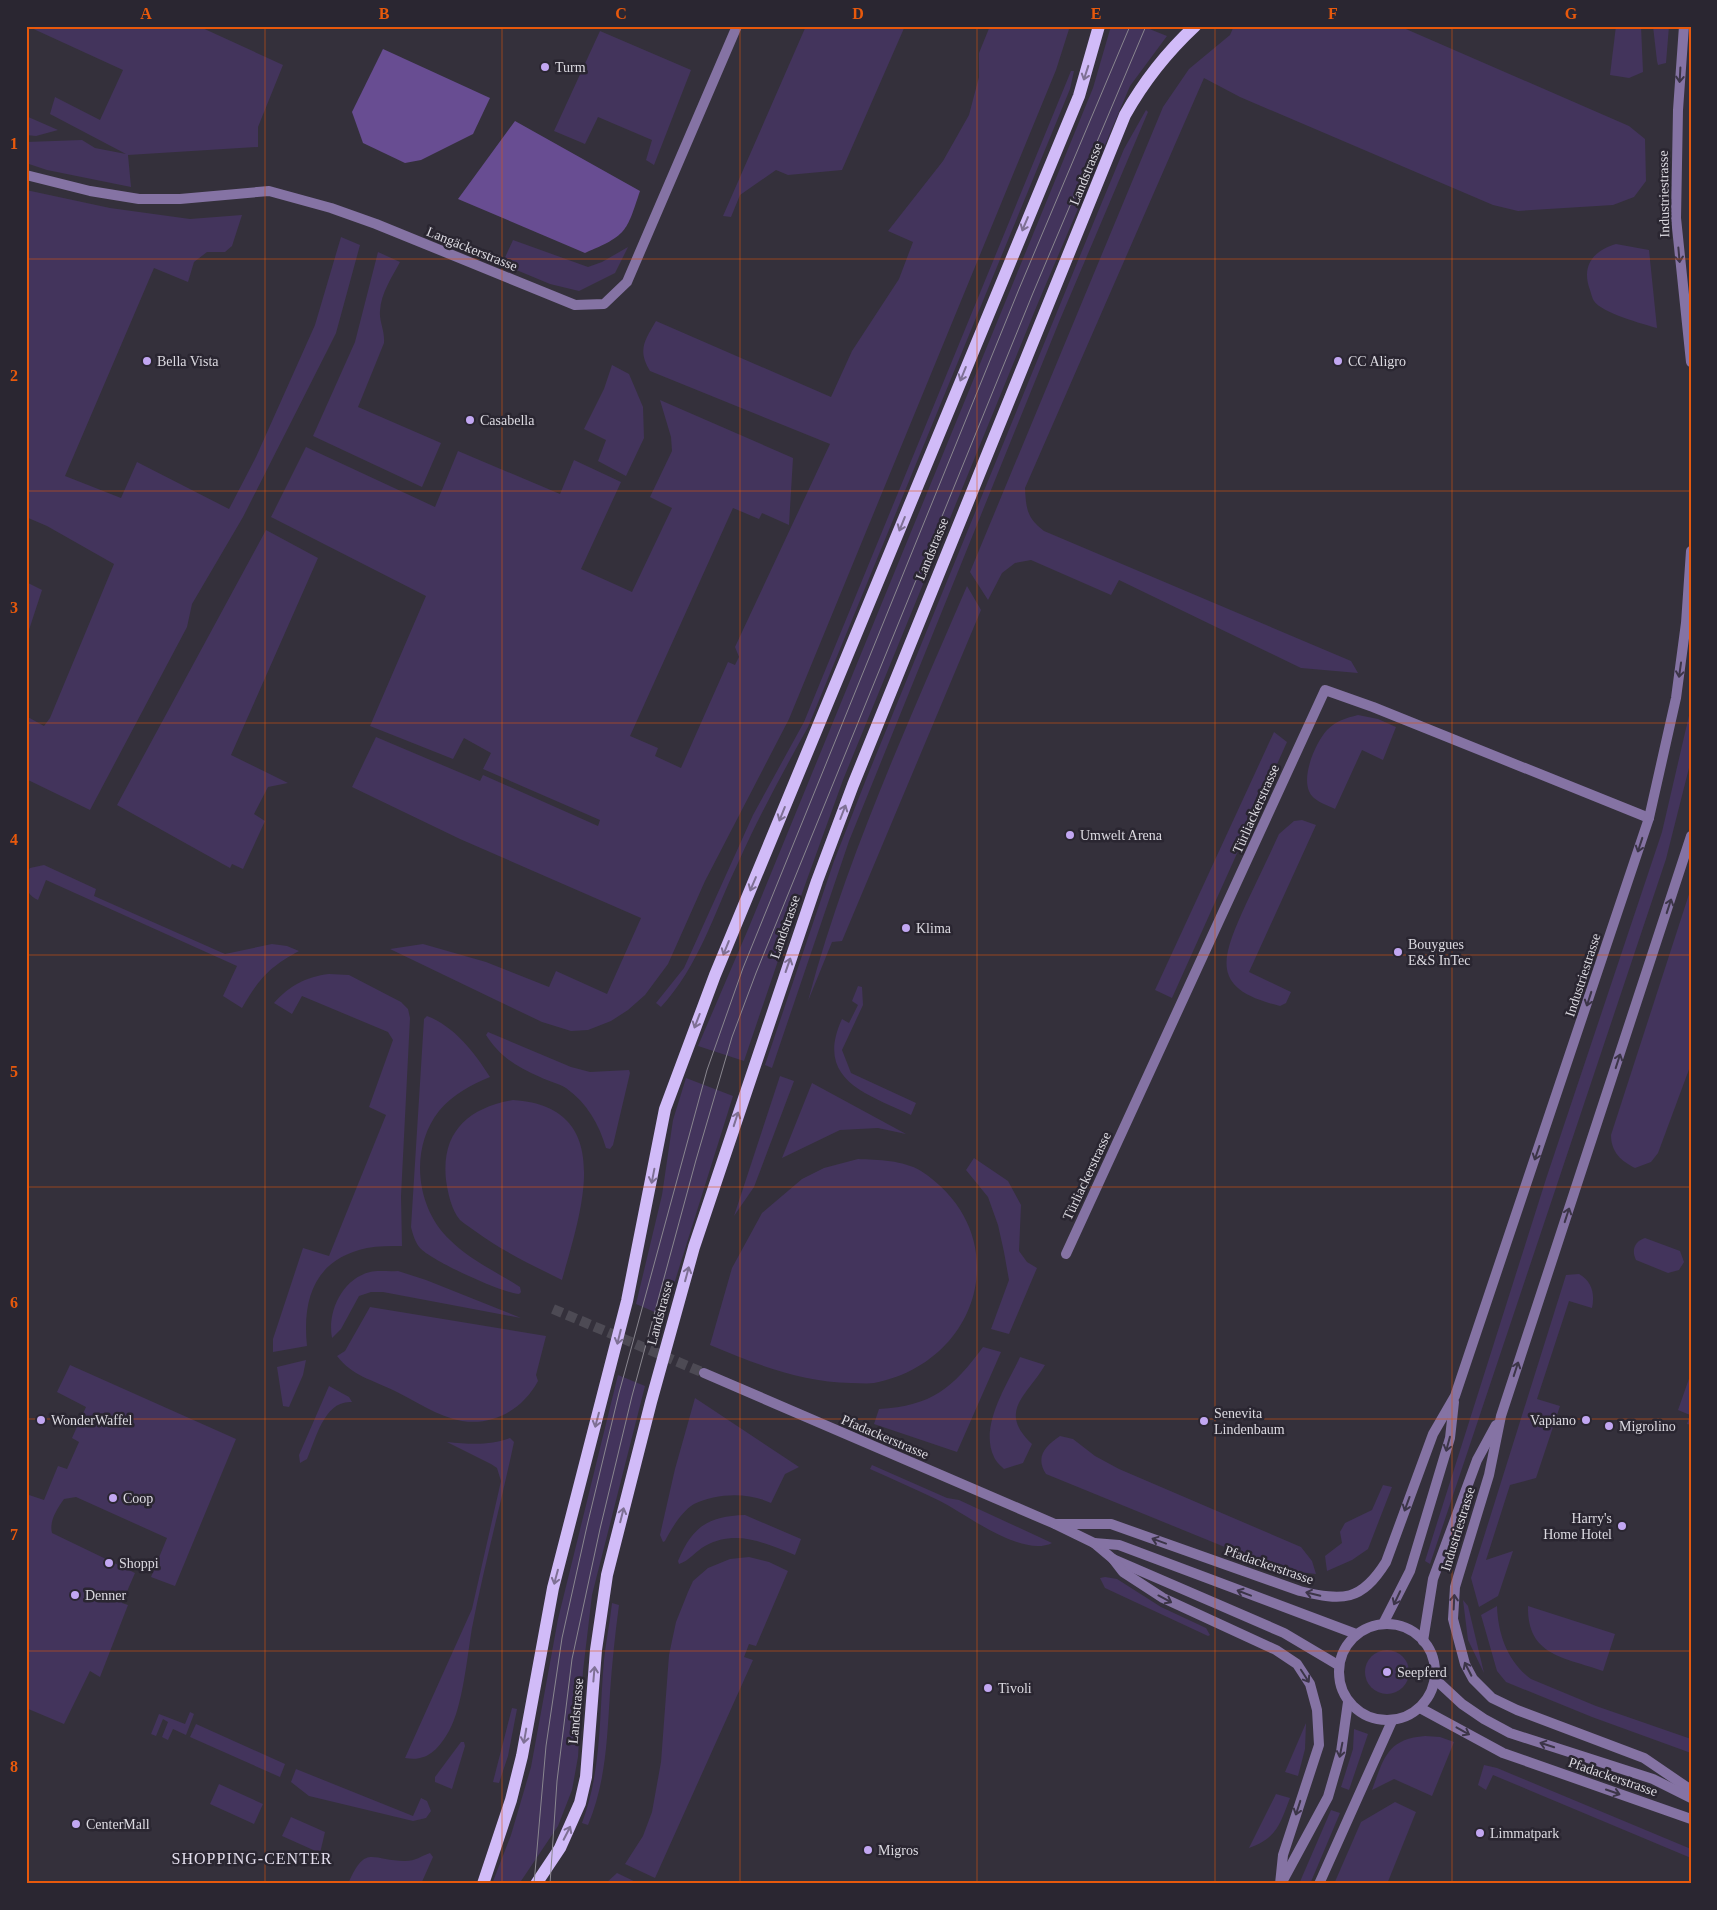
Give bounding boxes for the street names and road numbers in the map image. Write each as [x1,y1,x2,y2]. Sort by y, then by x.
street label: Landstrasse [1067,141,1105,207]
street label: Industriestrasse [1656,150,1672,238]
street label: Langäckerstrasse [424,224,520,274]
street label: Landstrasse [913,516,951,582]
street label: Türliackerstrasse [1230,762,1282,856]
street label: Landstrasse [767,893,803,961]
street label: Industriestrasse [1562,931,1604,1019]
street label: Türliackerstrasse [1060,1129,1114,1223]
street label: Landstrasse [644,1279,676,1347]
street label: Pfadackerstrasse [839,1412,931,1462]
street label: Industriestrasse [1438,1485,1478,1573]
street label: Pfadackerstrasse [1222,1543,1316,1587]
street label: Landstrasse [566,1677,586,1745]
street label: Pfadackerstrasse [1566,1755,1660,1799]

